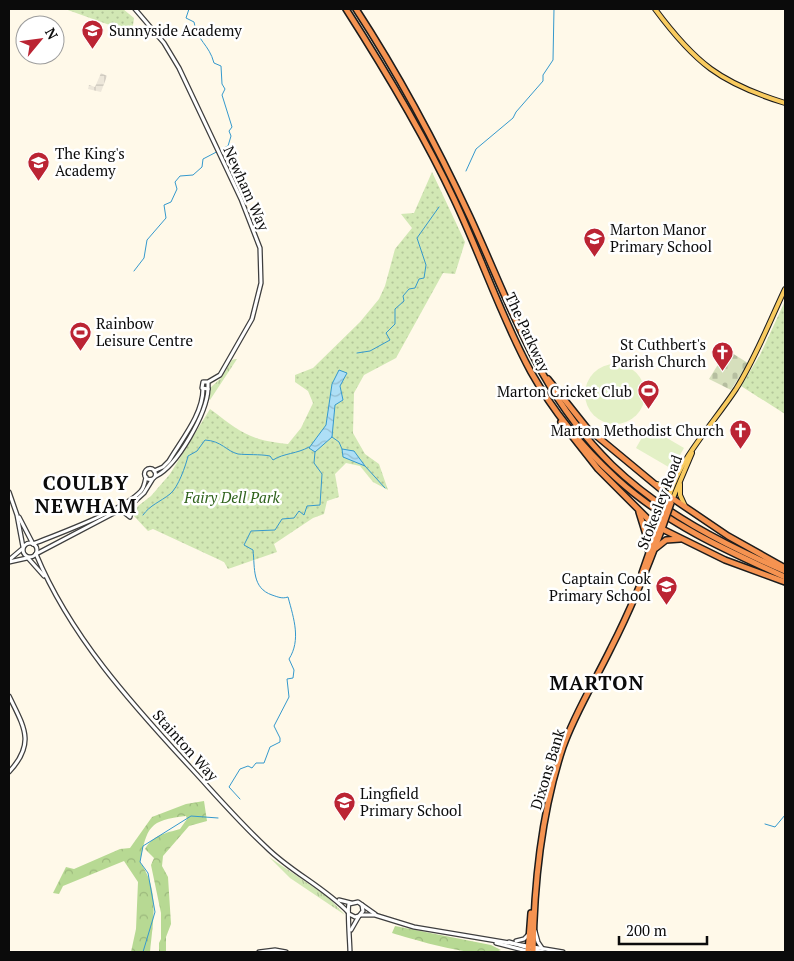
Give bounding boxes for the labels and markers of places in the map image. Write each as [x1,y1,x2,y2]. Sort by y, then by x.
school or university icon: Sunnyside Academy [81,18,105,49]
place label: Sunnyside Academy [109,20,242,40]
place label: The King's Academy [55,143,125,180]
school or university icon: The King's Academy [27,150,51,181]
place label: Marton Manor Primary School [610,219,712,256]
school or university icon: Marton Manor Primary School [582,226,606,257]
place label: Rainbow Leisure Centre [96,313,193,350]
sports icon: Rainbow Leisure Centre [68,320,92,351]
place label: St Cuthbert's Parish Church [612,334,706,371]
church icon: St Cuthbert's Parish Church [710,341,734,372]
sports icon: Marton Cricket Club [636,379,660,410]
place label: Marton Cricket Club [497,381,632,401]
church icon: Marton Methodist Church [728,418,752,449]
place label: Marton Methodist Church [551,420,724,440]
place label: Captain Cook Primary School [549,568,651,605]
school or university icon: Captain Cook Primary School [655,575,679,606]
place label: Lingfield Primary School [360,783,462,820]
school or university icon: Lingfield Primary School [332,790,356,821]

